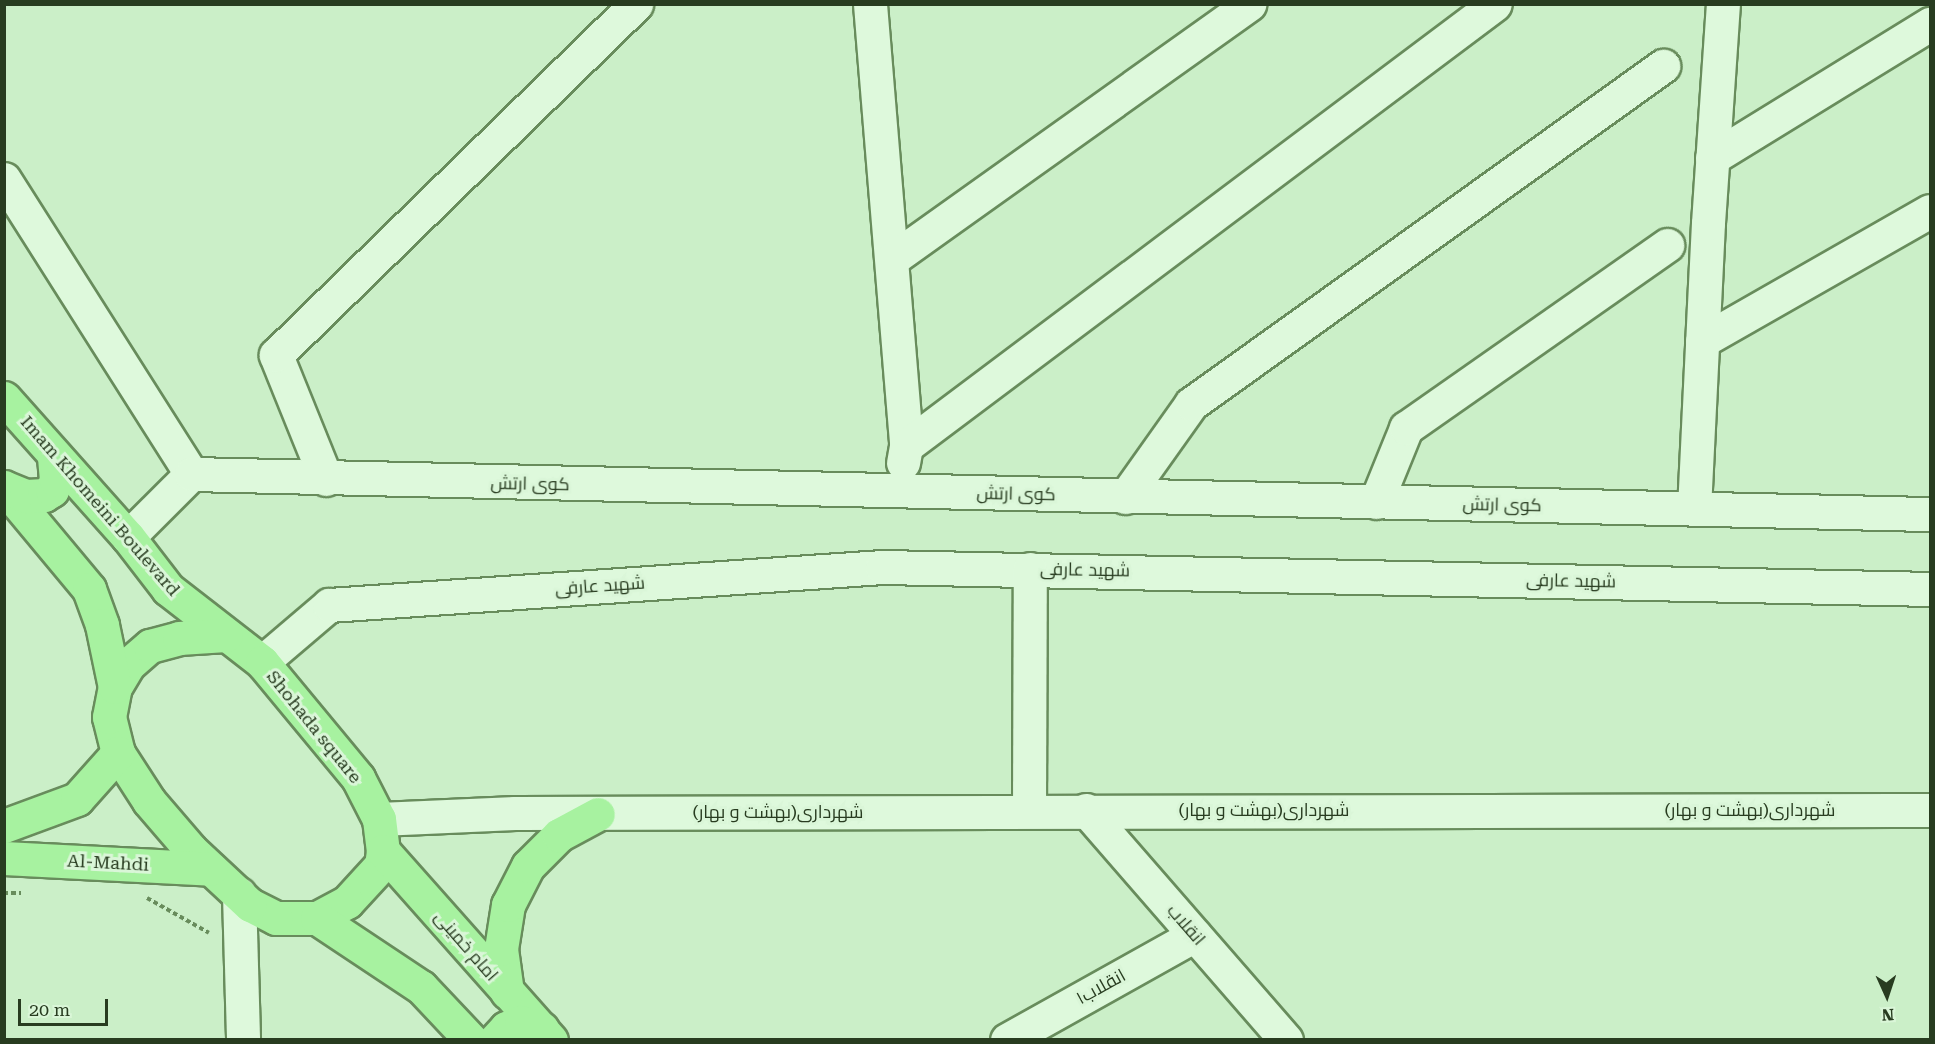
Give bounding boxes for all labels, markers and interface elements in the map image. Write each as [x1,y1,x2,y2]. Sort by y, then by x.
street label: Imam Khomeini Boulevard [16,411,184,601]
street label: کوی ارتش [490,473,570,495]
street label: کوی ارتش [976,483,1056,505]
street label: کوی ارتش [1462,494,1542,516]
street label: شهید عارفی [1040,558,1130,582]
street label: شهید عارفی [1526,569,1616,593]
street label: شهید عارفی [554,572,646,600]
street label: Shohada square [262,666,366,788]
street label: شهرداری(بهشت و بهار) [1179,799,1349,821]
street label: شهرداری(بهشت و بهار) [1665,799,1835,821]
street label: شهرداری(بهشت و بهار) [693,801,863,823]
street label: Al-Mahdi [66,850,150,876]
street label: انقلاب [1162,900,1210,950]
street label: امام خمینی [430,906,502,986]
street label: انقلاب۱ [1073,965,1129,1009]
north arrow [1857,966,1917,1026]
scale bar [21,987,111,1025]
text: 20 m [29,999,70,1020]
text: N [1881,1005,1895,1024]

